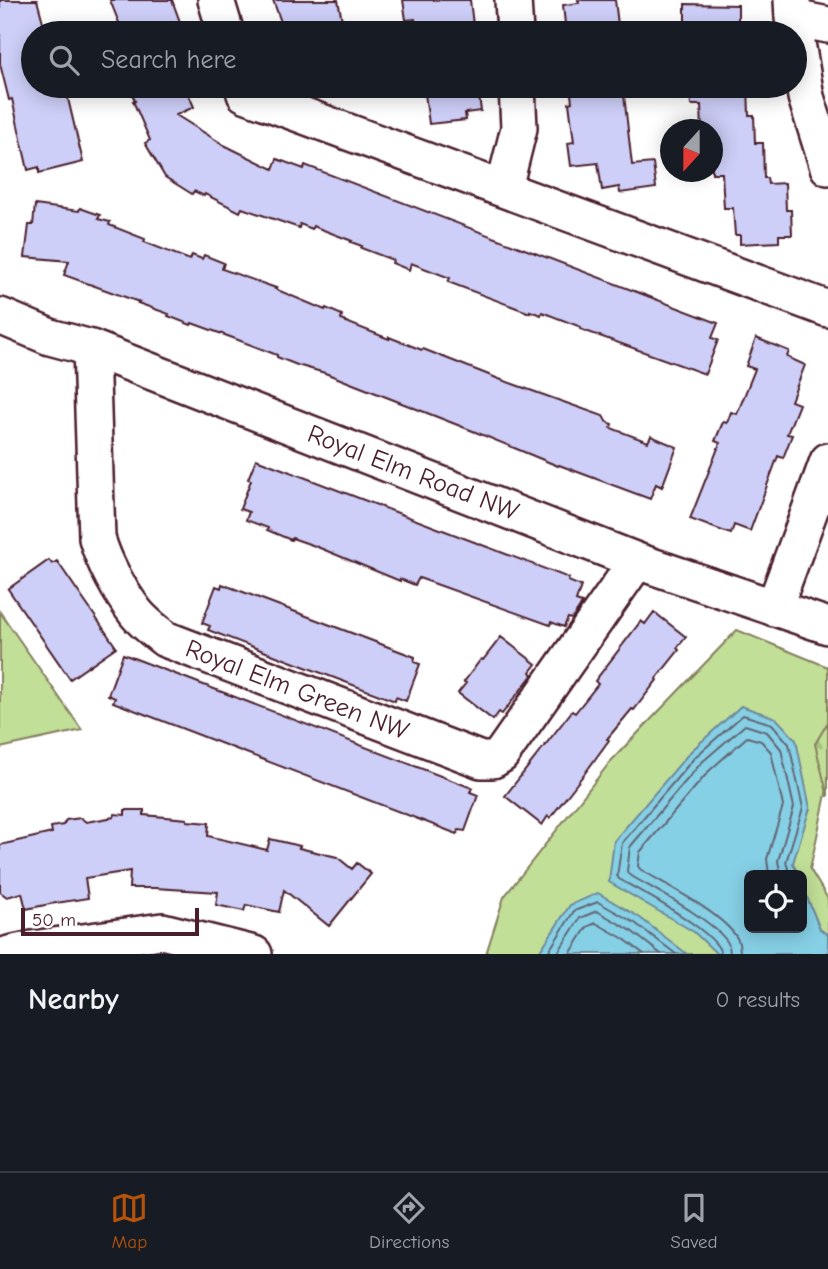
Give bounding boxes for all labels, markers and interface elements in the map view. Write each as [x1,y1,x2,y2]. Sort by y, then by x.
search box [21,21,807,98]
icon: search [45,41,83,79]
text: Search here [101,45,236,75]
north arrow [660,119,723,182]
street label: Royal Elm Road NW [303,419,523,527]
street label: Royal Elm Green NW [181,634,413,747]
map controls [744,870,807,933]
button: locate [744,870,807,933]
scale bar [21,905,200,937]
text: 50 m [32,909,76,931]
text: Nearby [28,982,119,1017]
text: 0 results [716,986,800,1013]
tab: Map [110,1189,148,1253]
tab: Directions [369,1189,449,1253]
tab: Saved [670,1189,718,1253]

